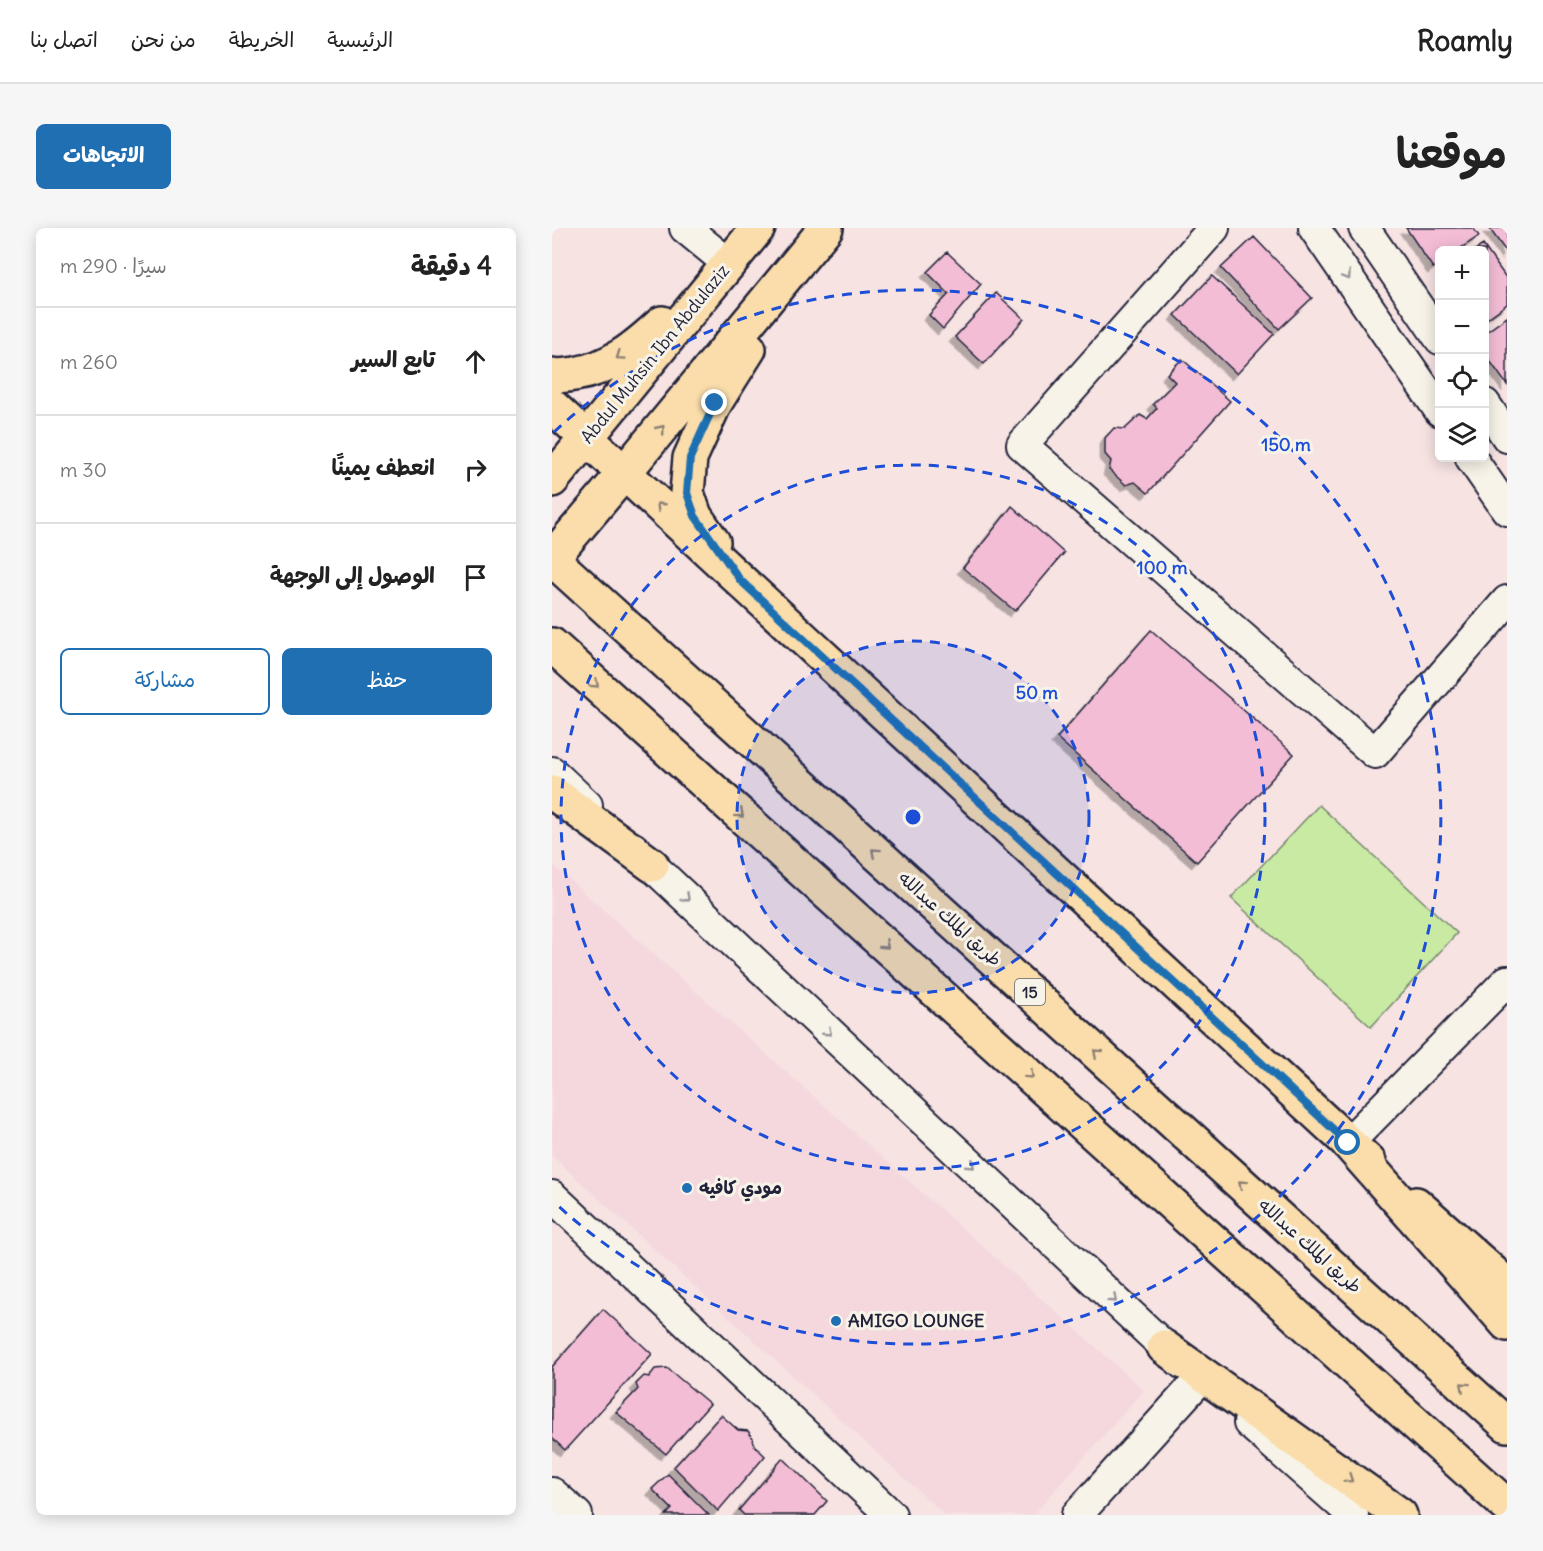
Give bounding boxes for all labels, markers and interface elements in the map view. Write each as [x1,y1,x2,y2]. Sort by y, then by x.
text: Roamly [1417,23,1513,59]
text: اتصل بنا [30,26,98,53]
text: من نحن [131,26,196,53]
text: الخريطة [229,26,294,53]
text: الرئيسية [327,26,393,53]
button: الاتجاهات [36,124,171,189]
text: موقعنا [1396,127,1507,179]
map controls [1435,246,1489,462]
button: + [1435,246,1489,300]
text: 4 دقيقة [411,249,492,282]
text: سيرًا · 290 m [60,253,167,278]
street label: Abdul Muhsin Ibn Abdulaziz [575,259,734,448]
one-way arrow [1340,270,1351,281]
button: − [1435,300,1489,354]
text: تابع السير [351,345,435,373]
icon: ahead [459,345,492,378]
text: 260 m [60,349,118,374]
one-way arrow [616,349,627,360]
button: locate [1435,354,1489,408]
route end [701,389,727,415]
button: layers [1435,408,1489,462]
one-way arrow [654,425,665,436]
text: 150 m [1261,433,1311,456]
text: انعطف يمينًا [332,453,435,481]
icon: right [459,453,492,486]
text: 30 m [60,457,107,482]
one-way arrow [656,502,667,513]
text: 100 m [1137,556,1188,579]
text: الوصول إلى الوجهة [270,561,435,589]
icon: arrive [459,561,492,594]
button: مشاركة [60,648,270,715]
button: حفظ [282,648,492,715]
one-way arrow [589,677,599,688]
text: 50 m [1016,681,1058,704]
one-way arrow [734,807,744,818]
centre of rings [903,807,923,827]
one-way arrow [871,848,882,859]
street label: طريق الملك عبدالله [894,866,1007,971]
one-way arrow [680,891,690,902]
one-way arrow [879,938,889,949]
road number: 15 [1015,979,1045,1005]
one-way arrow [821,1024,832,1035]
one-way arrow [1094,1049,1104,1060]
one-way arrow [1024,1068,1034,1079]
route start [1334,1129,1360,1155]
one-way arrow [964,1158,974,1169]
place label: مودي كافيه [699,1176,782,1202]
one-way arrow [1238,1180,1249,1191]
marker: مودي كافيه [680,1181,694,1195]
street label: طريق الملك عبدالله [1254,1193,1367,1298]
one-way arrow [1105,1291,1116,1302]
place label: AMIGO LOUNGE [848,1309,985,1332]
marker: AMIGO LOUNGE [829,1314,843,1328]
one-way arrow [1460,1382,1471,1393]
one-way arrow [1342,1472,1353,1483]

